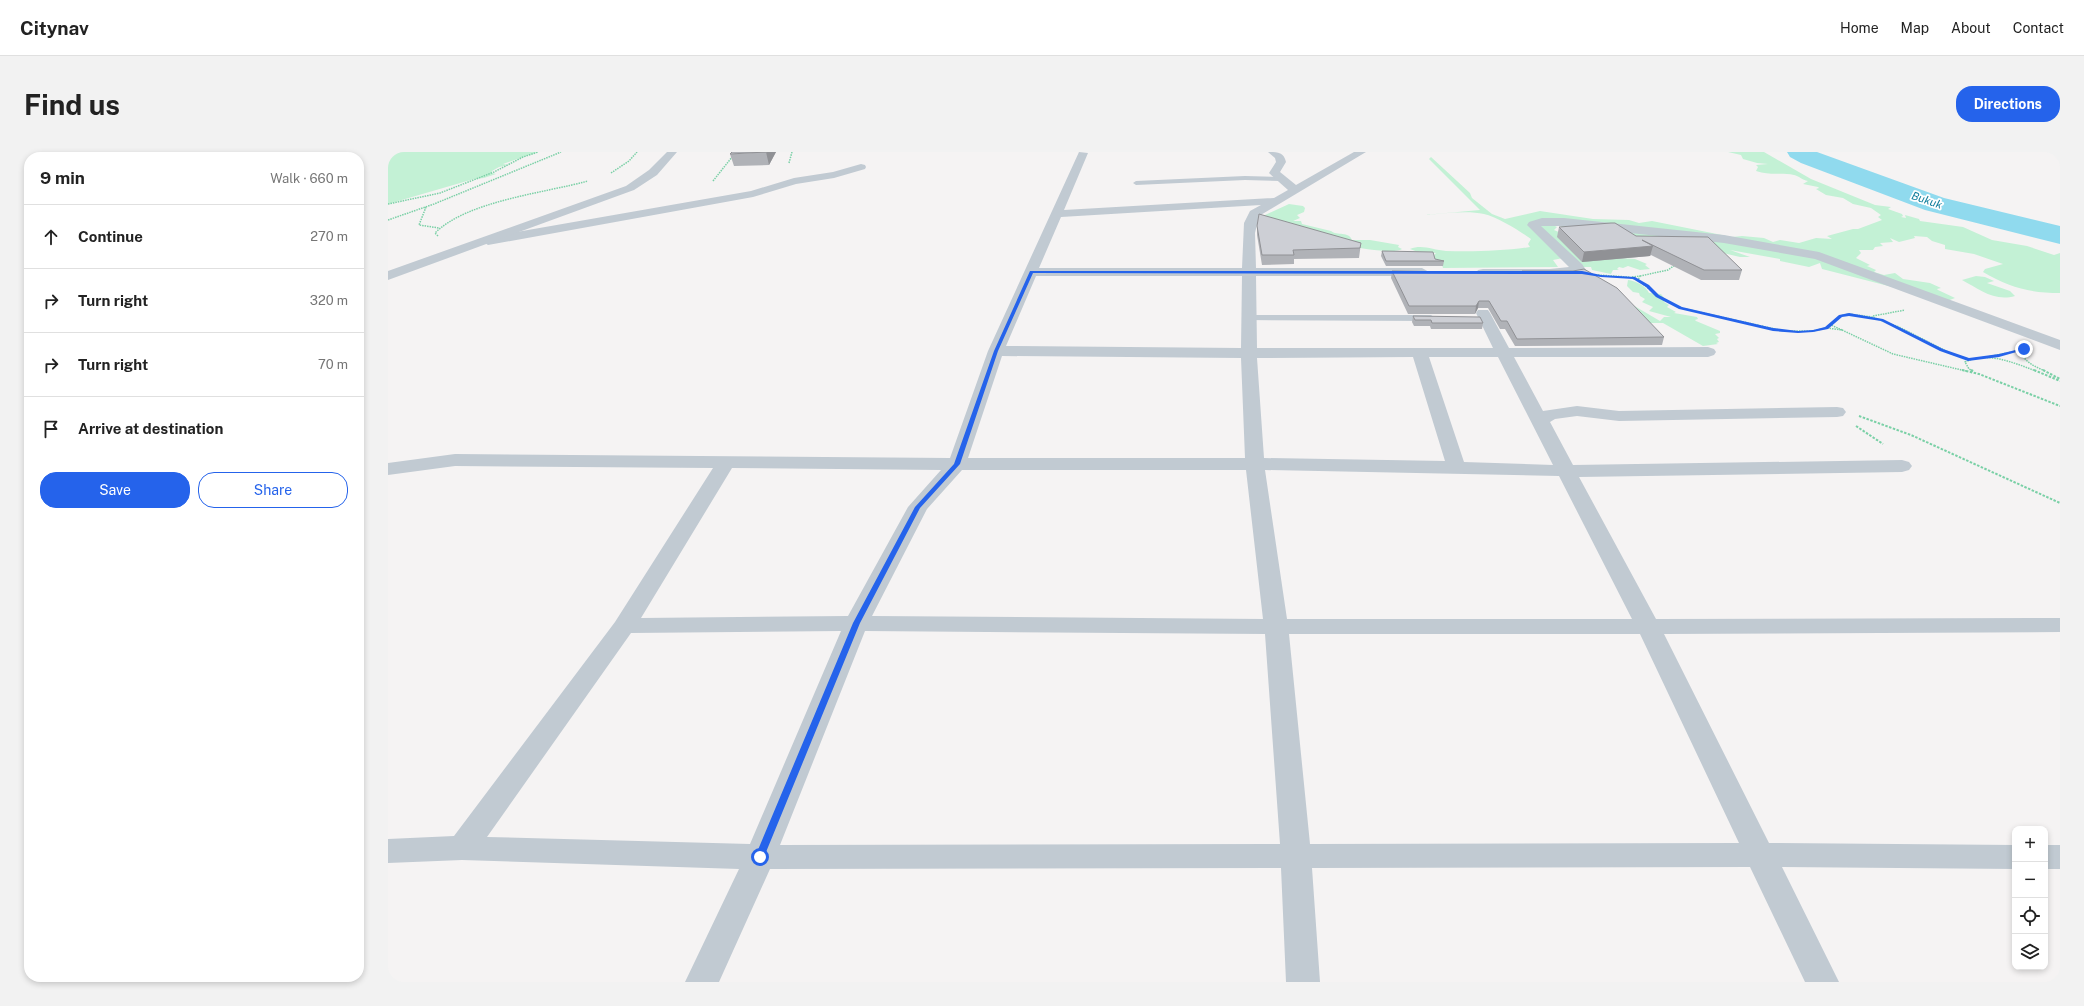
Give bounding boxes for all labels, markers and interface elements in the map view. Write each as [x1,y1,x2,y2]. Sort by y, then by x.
text: Citynav [20,17,89,39]
text: Home [1840,20,1879,36]
text: Map [1901,20,1929,36]
text: About [1951,20,1991,36]
text: Contact [2013,20,2064,36]
button: Directions [1956,86,2060,122]
text: Find us [24,88,120,121]
text: 9 min [40,168,85,188]
text: Walk · 660 m [270,171,348,186]
water label: Bukuk [1910,189,1944,211]
icon: ahead [40,226,62,248]
text: Continue [78,228,143,245]
text: 270 m [310,229,348,244]
icon: right [40,290,62,312]
text: Turn right [78,292,148,309]
text: 320 m [310,293,348,308]
route end [2015,340,2033,358]
icon: right [40,354,62,376]
text: Turn right [78,356,148,373]
text: 70 m [318,357,348,372]
icon: arrive [40,418,62,440]
text: Arrive at destination [78,420,223,437]
button: Save [40,472,190,508]
button: Share [198,472,348,508]
map controls [2012,826,2048,970]
button: + [2012,826,2048,862]
route start [751,848,769,866]
button: − [2012,862,2048,898]
button: locate [2012,898,2048,934]
button: layers [2012,934,2048,970]

